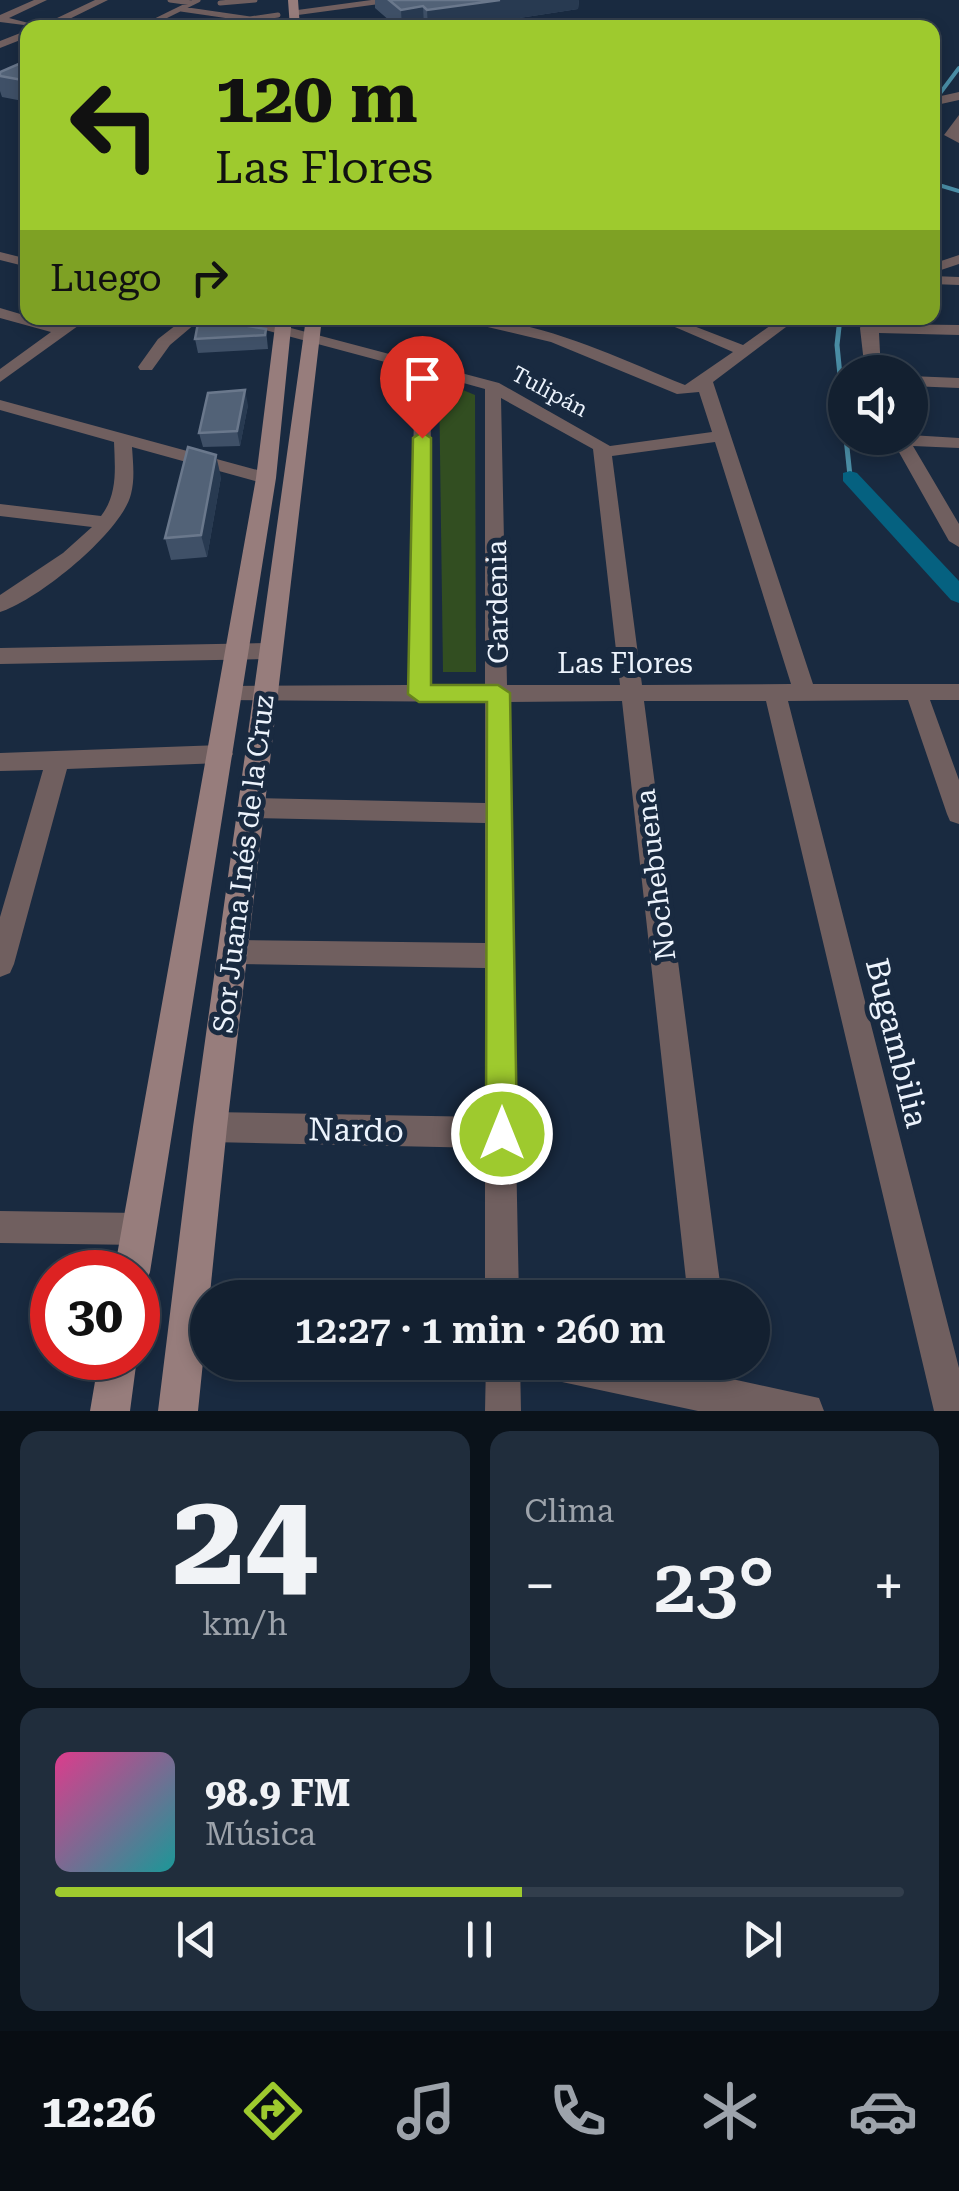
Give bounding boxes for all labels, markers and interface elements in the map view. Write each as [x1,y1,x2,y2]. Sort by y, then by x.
text: 120 m [215,57,418,139]
icon: left [50,60,180,190]
text: Las Flores [215,141,433,194]
icon: right [182,250,237,305]
text: Luego [50,256,162,300]
pin [380,336,465,439]
icon: arrive [395,351,450,406]
map controls [828,355,928,455]
button: sound [828,355,928,455]
street label: Tulipán [508,361,592,422]
street label: Gardenia [480,540,515,664]
street label: Las Flores [557,647,693,680]
street label: Sor Juana Inés de la Cruz [206,693,281,1035]
street label: Nochebuena [629,787,682,962]
street label: Bugambilia [858,954,936,1132]
position arrow [450,1082,554,1186]
street label: Nardo [308,1110,404,1150]
speed limit sign: 30 [30,1250,160,1380]
text: 12:27 · 1 min · 260 m [295,1308,666,1352]
text: 24 [172,1463,318,1616]
text: Clima [525,1492,614,1530]
text: 23° [654,1542,775,1630]
text: − [525,1554,555,1618]
text: + [873,1554,904,1618]
text: km/h [202,1605,288,1643]
text: 98.9 FM [205,1771,351,1815]
text: Música [205,1815,316,1853]
icon: previous [169,1912,224,1967]
icon: pause [452,1912,507,1967]
icon: next [735,1912,790,1967]
icon: directions [238,2076,308,2146]
icon: music [391,2076,461,2146]
icon: phone [543,2076,613,2146]
icon: climate [695,2076,765,2146]
icon: car [848,2076,918,2146]
text: 12:26 [41,2085,156,2138]

